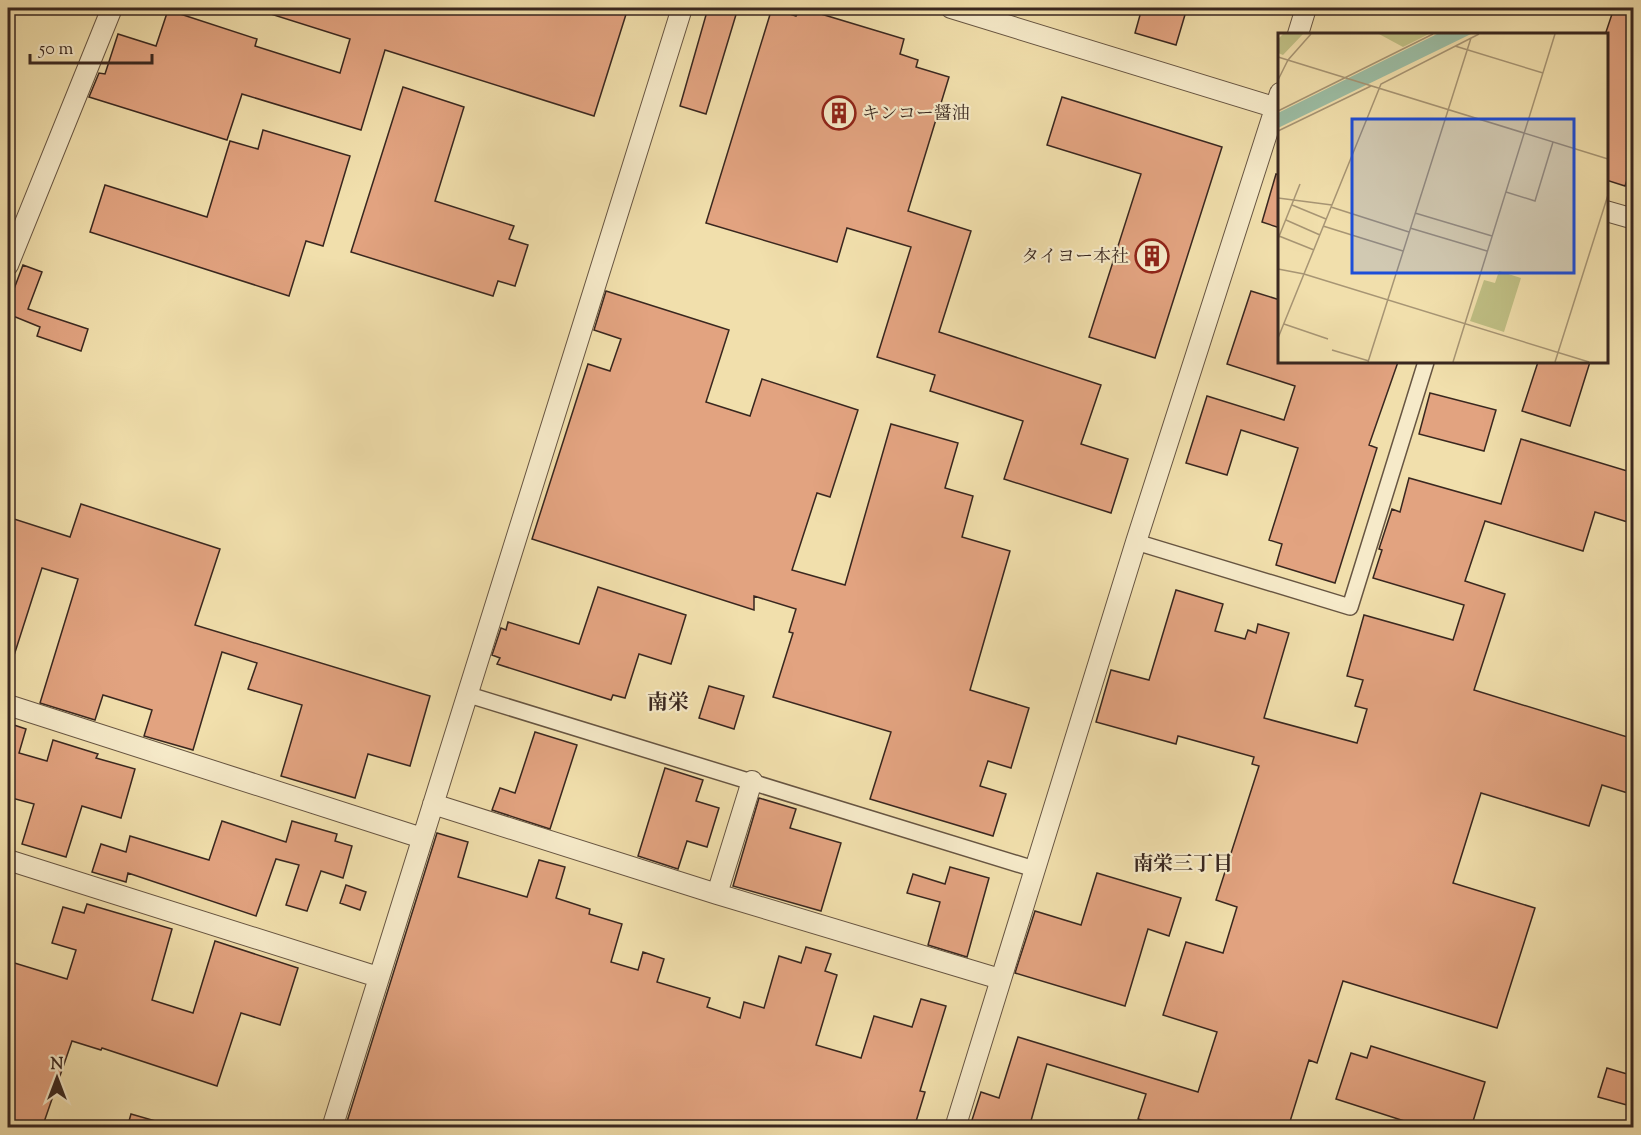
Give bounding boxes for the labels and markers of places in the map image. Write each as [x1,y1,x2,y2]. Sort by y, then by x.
building icon: キンコー醤油 [821,95,857,131]
place label: キンコー醤油 [862,102,970,128]
building icon: タイヨー本社 [1134,238,1170,274]
place label: タイヨー本社 [1021,245,1129,271]

